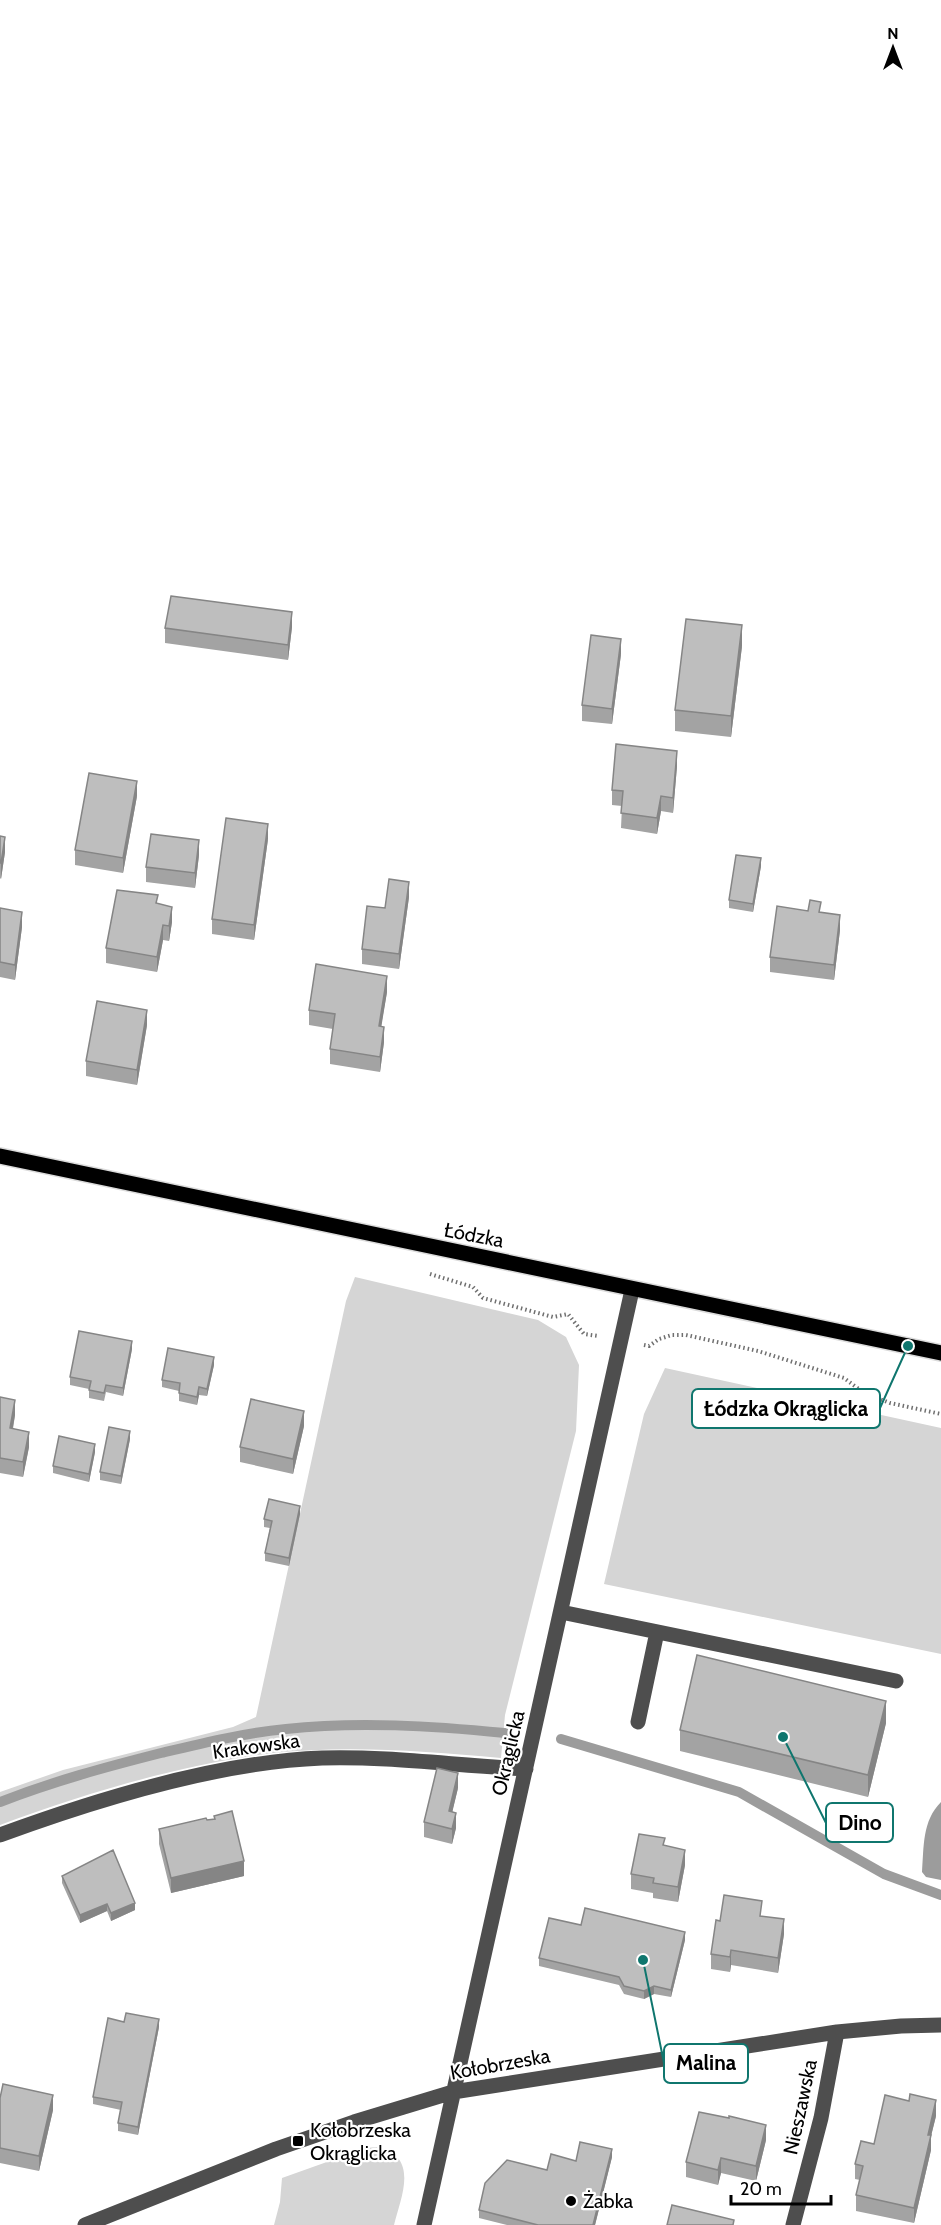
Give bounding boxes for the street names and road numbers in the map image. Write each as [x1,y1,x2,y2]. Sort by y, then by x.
street label: Łódzka [442,1217,506,1253]
street label: Okrąglicka [487,1708,530,1798]
street label: Krakowska [211,1728,302,1764]
street label: Kołobrzeska [448,2043,552,2085]
street label: Nieszawska [778,2057,822,2157]

